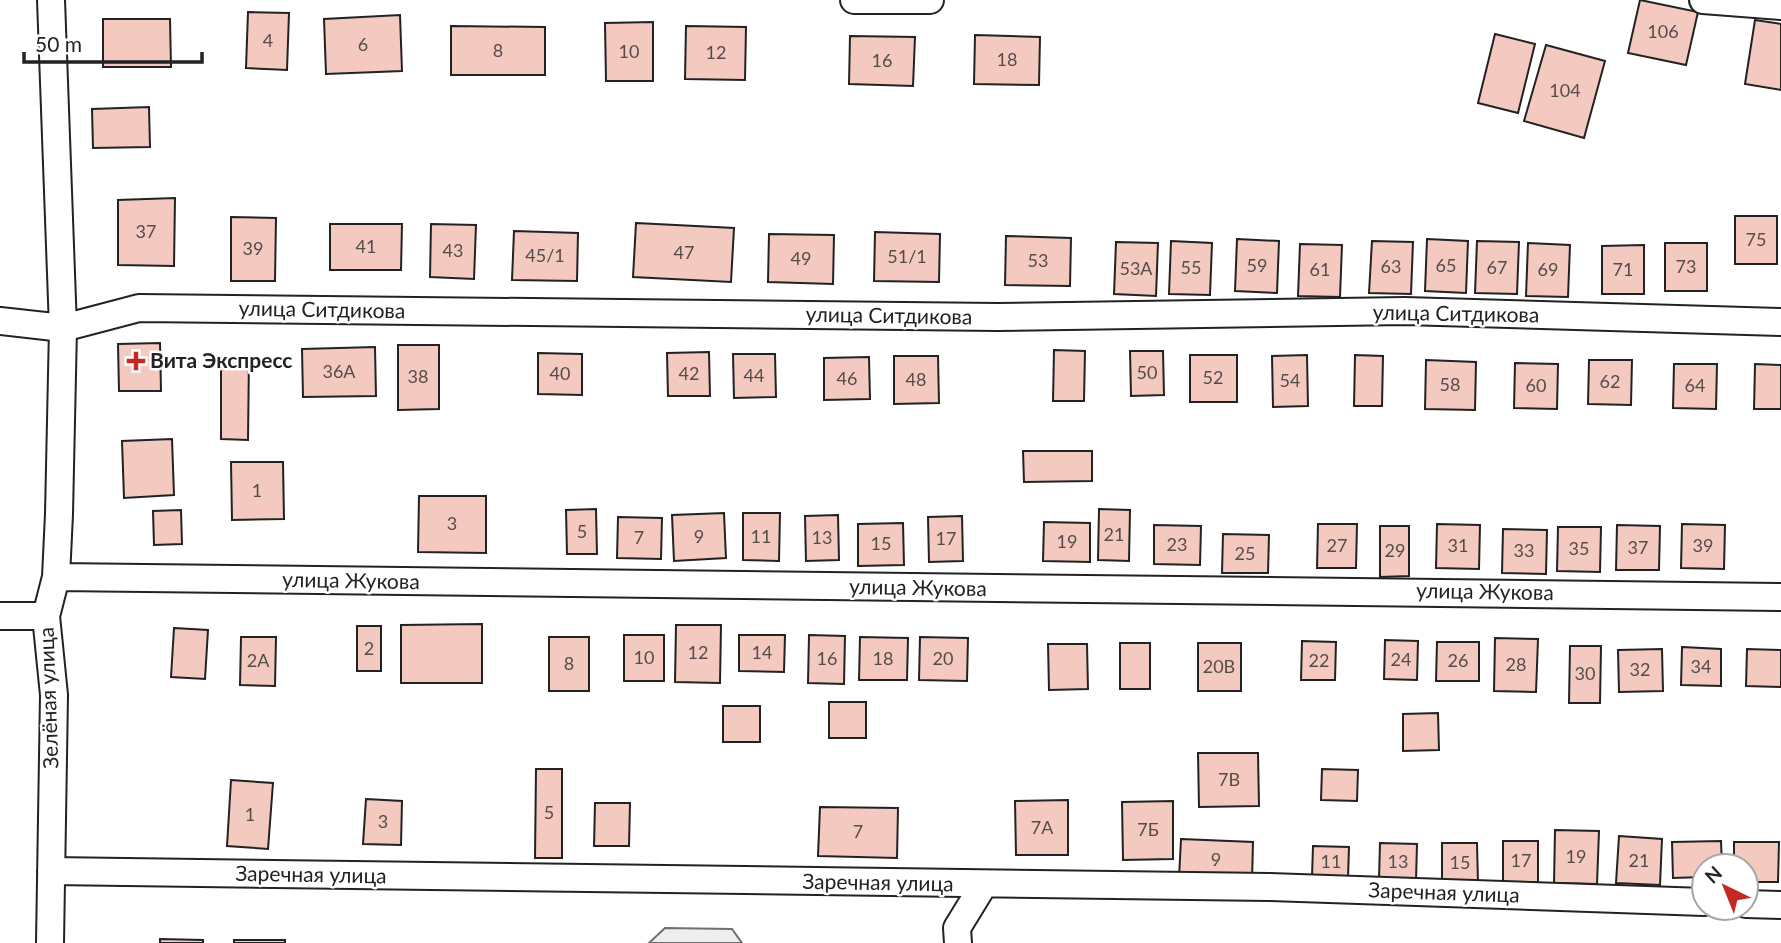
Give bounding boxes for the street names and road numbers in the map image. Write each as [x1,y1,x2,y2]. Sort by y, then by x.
street label: улица Ситдикова [239,295,406,322]
street label: улица Ситдикова [1373,299,1540,326]
street label: улица Ситдикова [806,301,973,328]
street label: улица Жукова [282,566,420,593]
street label: улица Жукова [849,573,987,600]
street label: улица Жукова [1416,577,1554,604]
street label: Зелёная улица [33,627,62,769]
street label: Заречная улица [235,860,387,887]
street label: Заречная улица [802,868,954,895]
street label: Заречная улица [1368,876,1520,907]

